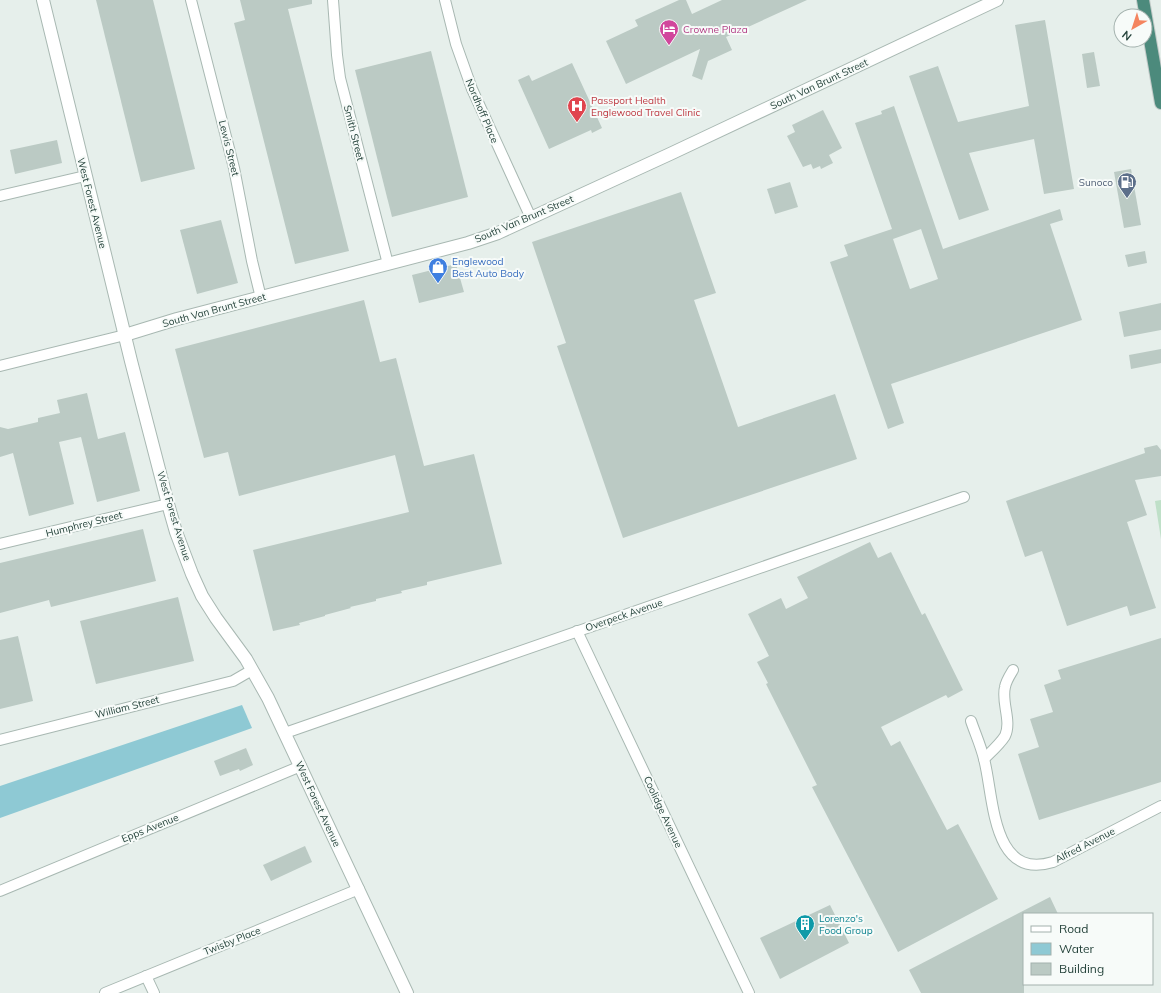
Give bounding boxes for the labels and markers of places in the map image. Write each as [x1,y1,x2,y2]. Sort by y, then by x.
hotel icon: Crowne Plaza [658,18,680,46]
place label: Crowne Plaza [683,23,748,36]
place label: Passport Health Englewood Travel Clinic [591,94,700,119]
hospital icon: Passport Health Englewood Travel Clinic [566,95,588,123]
fuel station icon: Sunoco [1116,171,1138,199]
place label: Sunoco [1079,176,1113,189]
place label: Englewood Best Auto Body [452,255,525,280]
shop icon: Englewood Best Auto Body [427,256,449,284]
place label: Lorenzo's Food Group [819,912,873,937]
building icon: Lorenzo's Food Group [794,913,816,941]

